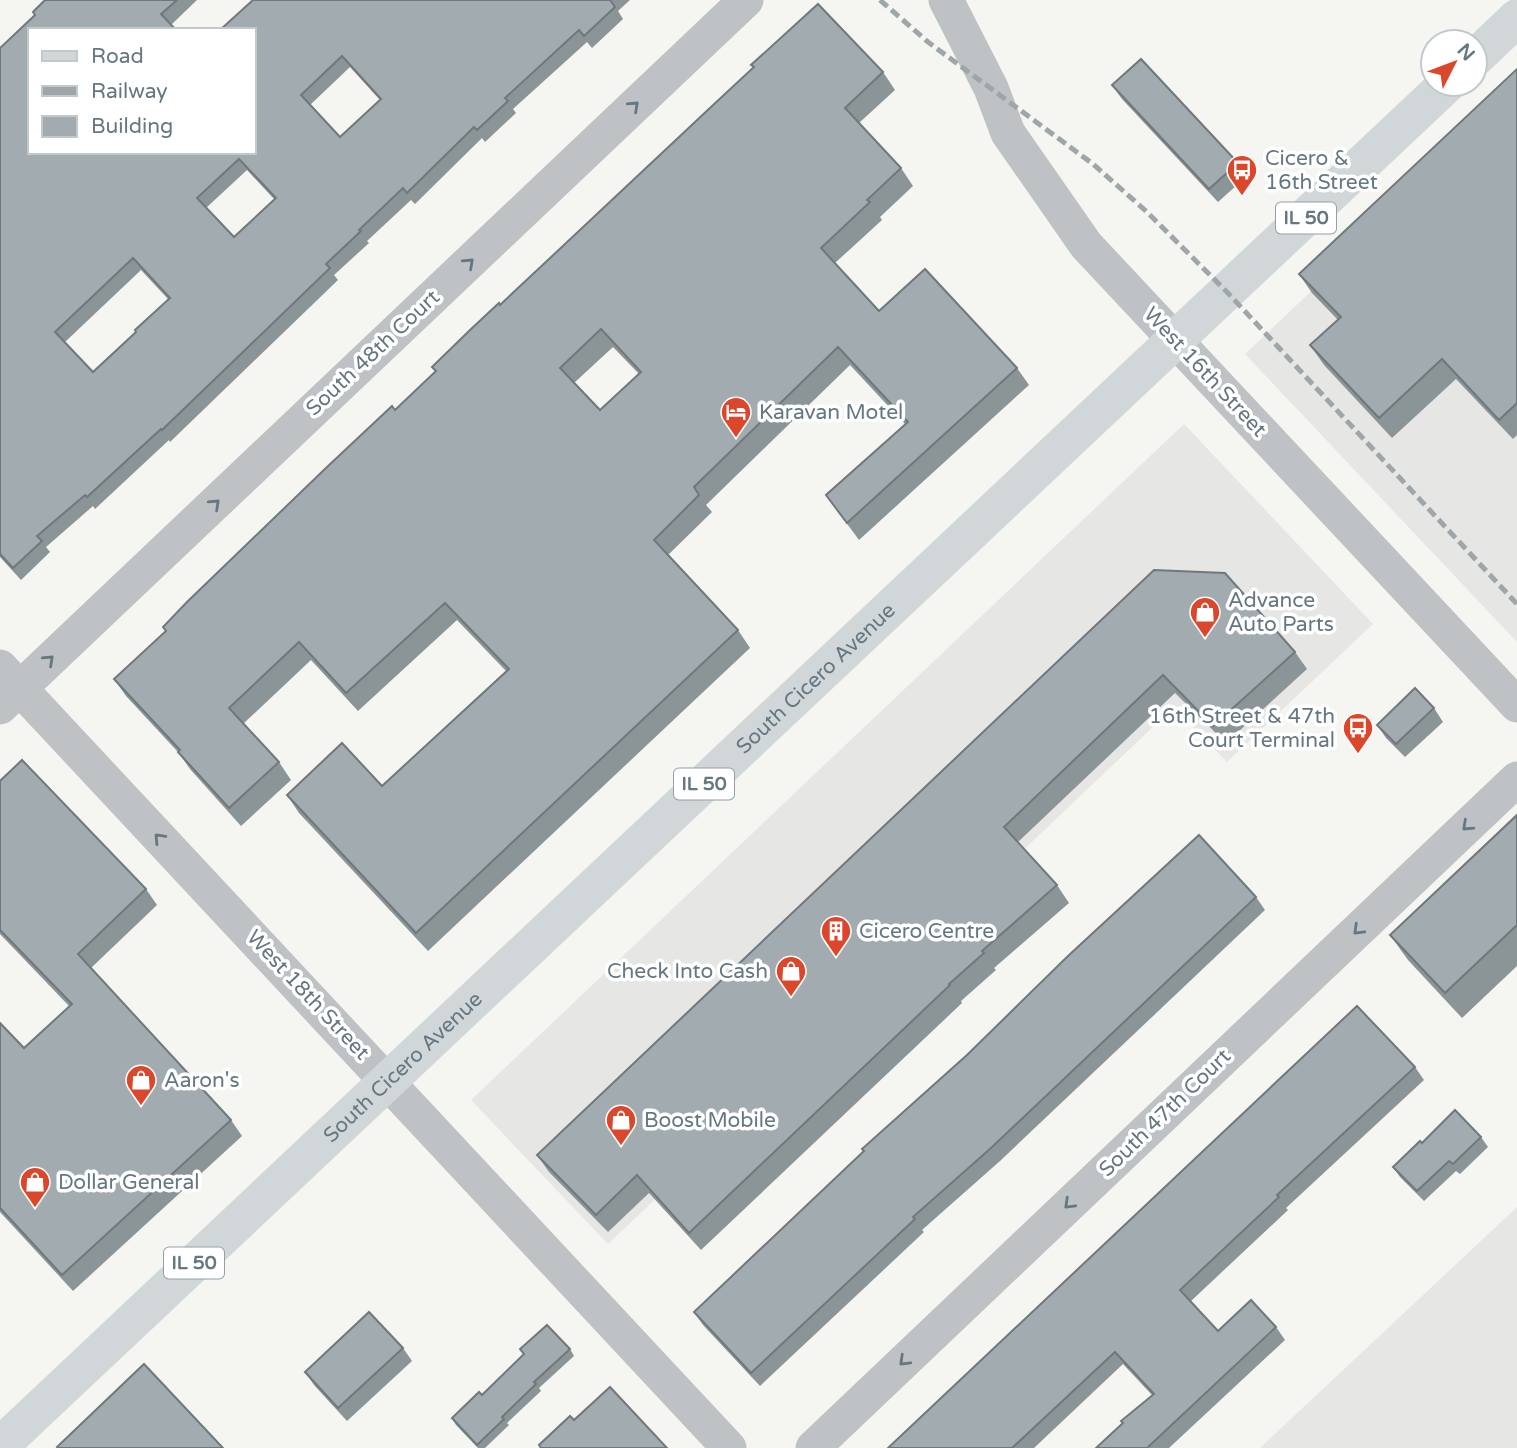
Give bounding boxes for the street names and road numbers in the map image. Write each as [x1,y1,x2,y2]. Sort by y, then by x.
road number: IL 50 [1276,202,1336,233]
street label: South 48th Court [301,285,445,421]
street label: West 16th Street [1138,302,1272,442]
street label: South Cicero Avenue [731,598,900,759]
road number: IL 50 [674,768,734,800]
street label: West 18th Street [241,925,375,1065]
street label: South Cicero Avenue [318,986,487,1148]
street label: South 47th Court [1094,1044,1236,1182]
road number: IL 50 [164,1247,224,1278]

